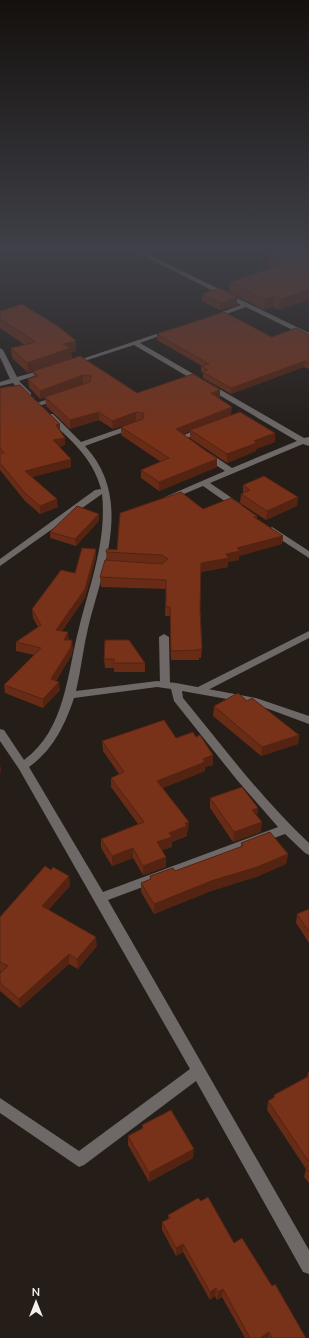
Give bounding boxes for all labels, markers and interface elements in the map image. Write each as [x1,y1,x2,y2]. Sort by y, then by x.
north arrow [16,1282,56,1322]
text: N [32,1285,40,1299]

